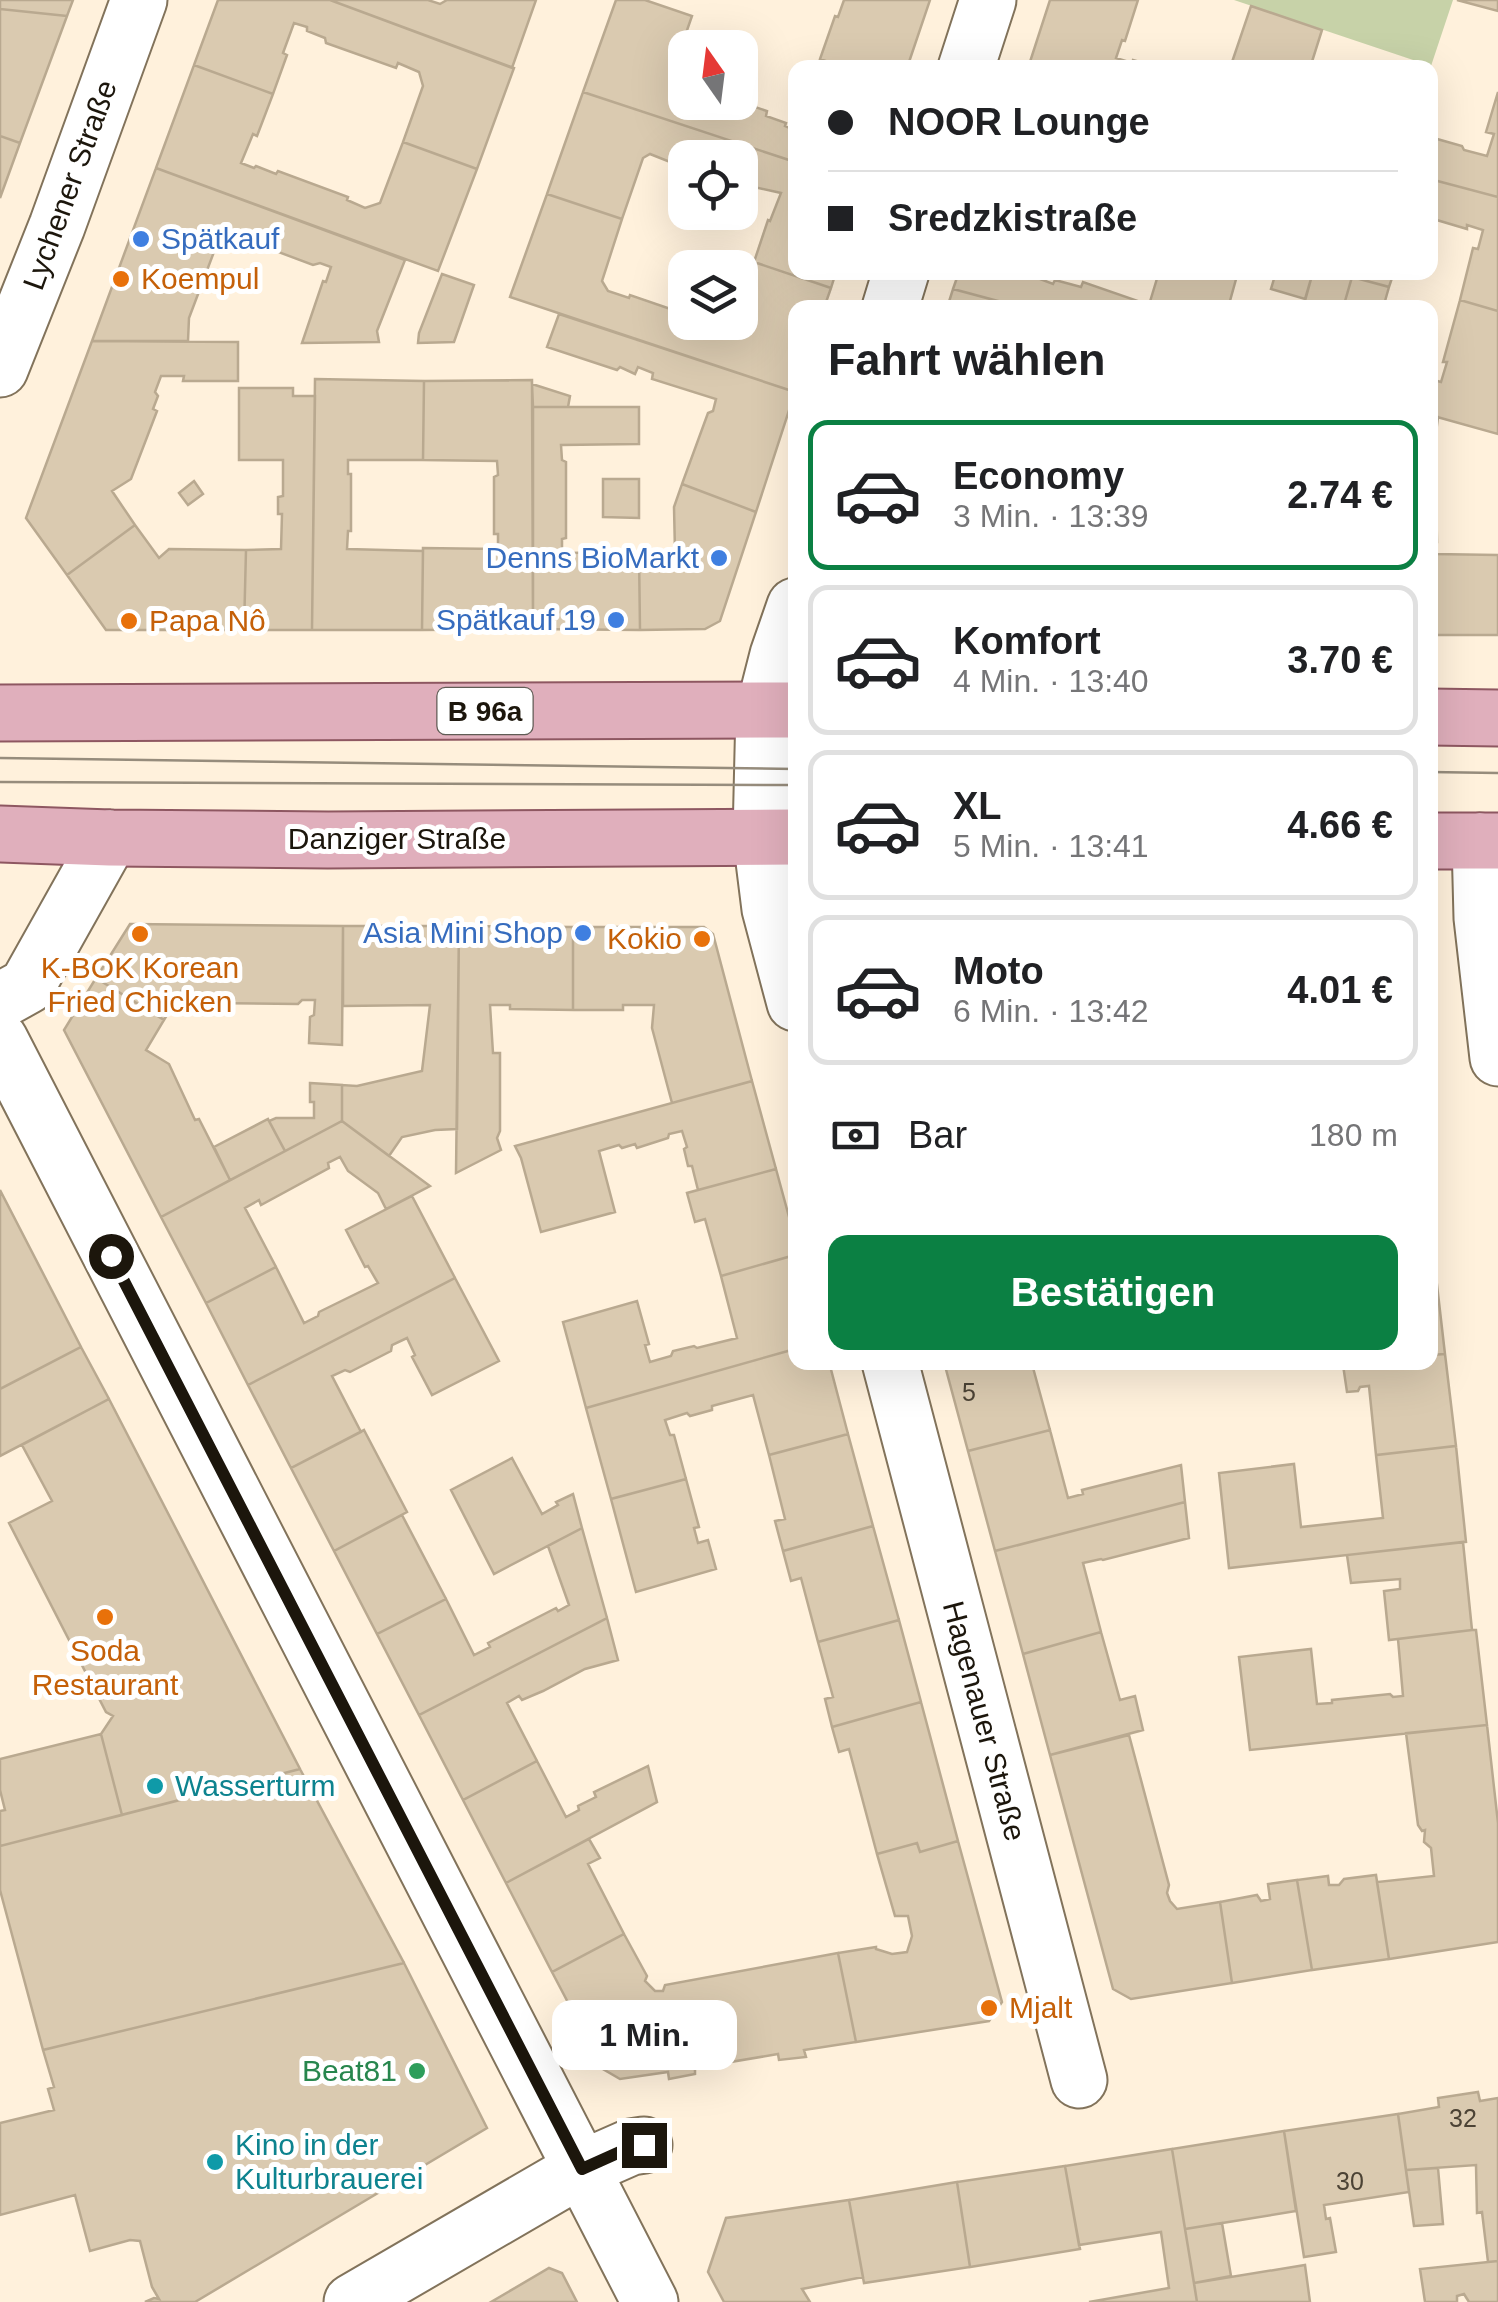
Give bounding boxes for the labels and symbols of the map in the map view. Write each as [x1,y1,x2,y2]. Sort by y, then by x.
north arrow [668,30,758,120]
street label: Lychener Straße [16,76,123,294]
place label: Spätkauf [161,222,280,255]
marker: Spätkauf [130,228,152,250]
place label: Koempul [141,262,259,295]
marker: Koempul [110,268,132,290]
place label: Denns BioMarkt [486,541,700,574]
marker: Denns BioMarkt [708,547,730,569]
place label: Spätkauf 19 [436,603,596,636]
place label: Papa Nô [149,604,266,637]
marker: Spätkauf 19 [605,609,627,631]
marker: Papa Nô [118,610,140,632]
road number: B 96a [438,688,532,734]
street label: Danziger Straße [288,822,506,855]
place label: Asia Mini Shop [363,916,563,949]
marker: Asia Mini Shop [572,922,594,944]
place label: Kokio [607,922,682,955]
marker: K-BOK Korean Fried Chicken [129,923,151,945]
marker: Kokio [691,928,713,950]
place label: K-BOK Korean Fried Chicken [41,951,239,1018]
route start [89,1234,134,1279]
house number: 5 [962,1378,976,1406]
street label: Hagenauer Straße [937,1597,1032,1844]
marker: Soda Restaurant [94,1606,116,1628]
place label: Soda Restaurant [32,1634,179,1701]
place label: Wasserturm [175,1769,336,1802]
marker: Wasserturm [144,1775,166,1797]
place label: Mjalt [1009,1991,1073,2024]
marker: Mjalt [978,1997,1000,2019]
callout: 1 Min. [552,2000,736,2070]
place label: Beat81 [302,2054,397,2087]
marker: Beat81 [406,2060,428,2082]
house number: 32 [1449,2104,1477,2132]
route end [622,2123,667,2168]
place label: Kino in der Kulturbrauerei [235,2128,423,2195]
marker: Kino in der Kulturbrauerei [204,2151,226,2173]
house number: 30 [1336,2167,1364,2195]

